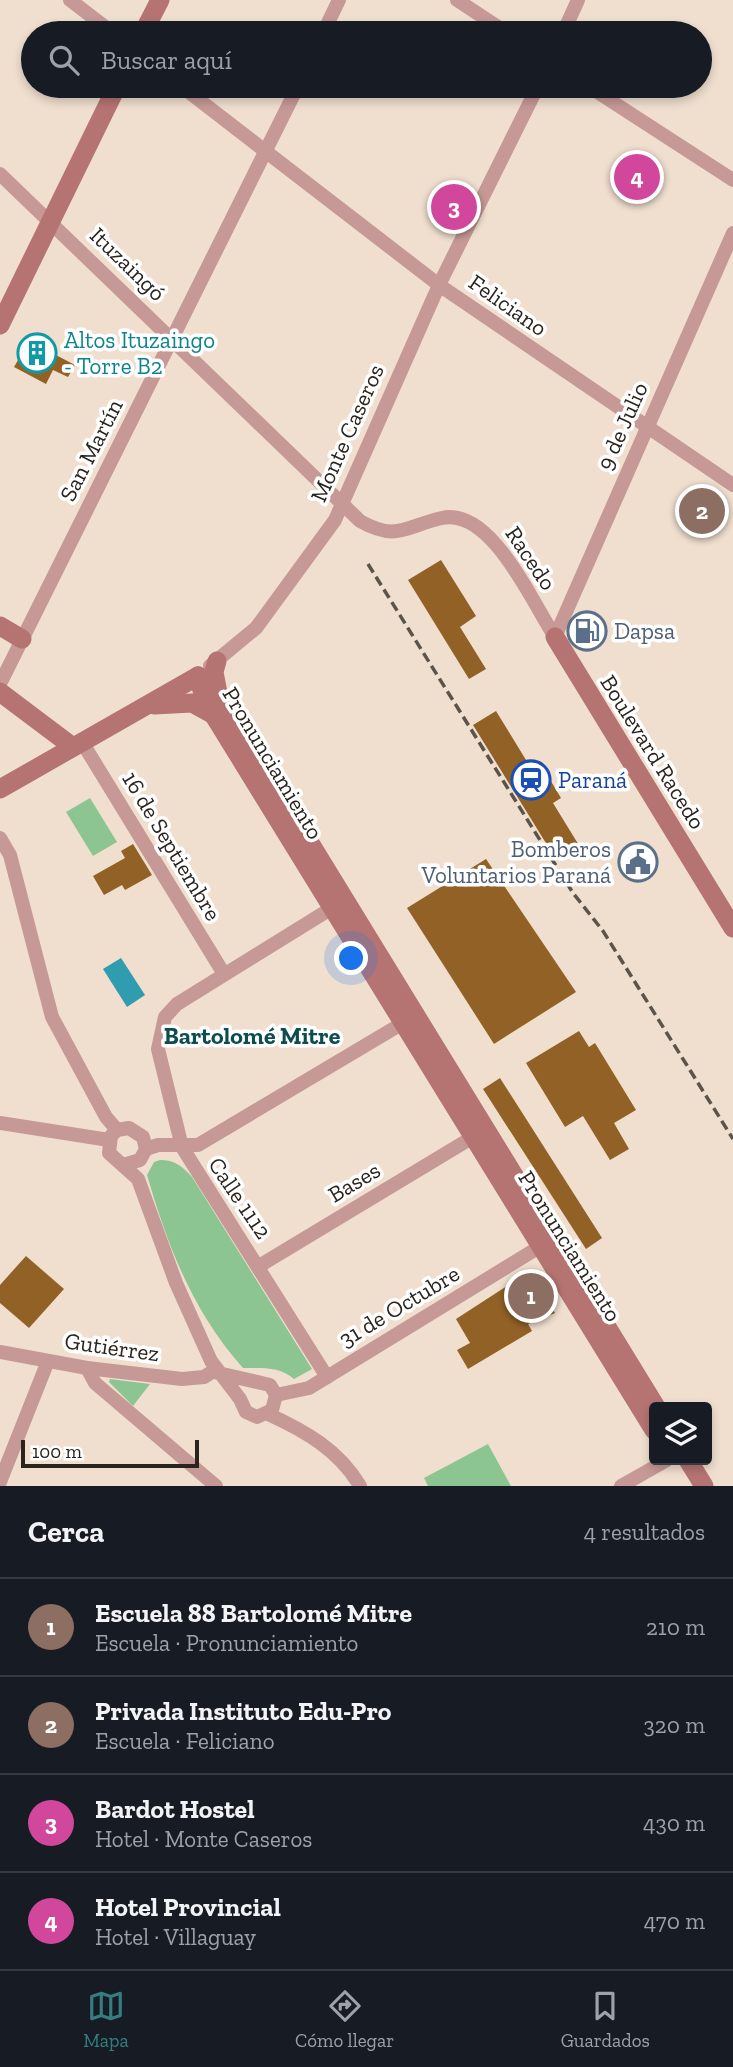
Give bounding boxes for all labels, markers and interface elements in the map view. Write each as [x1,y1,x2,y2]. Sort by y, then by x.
search box [21,21,712,98]
icon: search [45,41,83,79]
text: Buscar aquí [101,44,232,76]
pin: 4 [614,151,660,203]
pin: 3 [431,181,477,233]
street label: Ituzaingó [84,221,172,307]
street label: Feliciano [464,268,552,342]
place label: Altos Ituzaingo - Torre B2 [64,326,215,380]
building icon: Altos Ituzaingo - Torre B2 [16,332,58,374]
street label: Monte Caseros [304,360,390,506]
street label: 9 de Julio [590,378,654,474]
street label: San Martín [53,394,129,506]
pin: 2 [679,485,725,537]
street label: Racedo [499,521,563,595]
fuel station icon: Dapsa [566,610,608,652]
place label: Dapsa [614,617,675,645]
street label: Boulevard Racedo [594,670,712,834]
street label: Pronunciamiento [217,682,329,844]
station icon: Paraná [510,759,552,801]
street label: 16 de Septiembre [116,766,228,926]
place label: Paraná [558,766,627,794]
place label: Bomberos Voluntarios Paraná [421,835,611,889]
public building icon: Bomberos Voluntarios Paraná [617,841,659,883]
your location [334,941,368,975]
district label: Bartolomé Mitre [164,1021,341,1050]
street label: Calle 1112 [202,1152,278,1244]
street label: Bases [323,1156,385,1208]
street label: Pronunciamiento [512,1165,628,1327]
street label: 31 de Octubre [334,1259,464,1353]
pin: 1 [508,1270,554,1322]
street label: Gutiérrez [63,1326,161,1368]
map controls [649,1402,712,1465]
button: layers [649,1402,712,1465]
scale bar [21,1437,200,1469]
text: 100 m [32,1440,82,1463]
text: Cerca [28,1514,104,1550]
text: 4 resultados [584,1518,705,1546]
text: Escuela 88 Bartolomé Mitre [95,1597,412,1629]
text: 1 [46,1613,56,1641]
text: 210 m [646,1613,705,1641]
text: Escuela · Pronunciamiento [95,1629,358,1657]
text: Privada Instituto Edu-Pro [95,1695,391,1727]
text: 2 [45,1711,57,1739]
text: 320 m [644,1711,705,1739]
text: Escuela · Feliciano [95,1727,275,1755]
text: Bardot Hostel [95,1793,255,1825]
text: 3 [45,1809,57,1837]
text: 430 m [643,1809,705,1837]
text: Hotel · Monte Caseros [95,1825,312,1853]
text: Hotel Provincial [95,1891,281,1923]
text: 4 [44,1907,58,1935]
text: 470 m [644,1907,705,1935]
text: Hotel · Villaguay [95,1923,256,1951]
tab: Mapa [83,1987,129,2052]
tab: Cómo llegar [295,1987,394,2052]
tab: Guardados [561,1987,650,2052]

